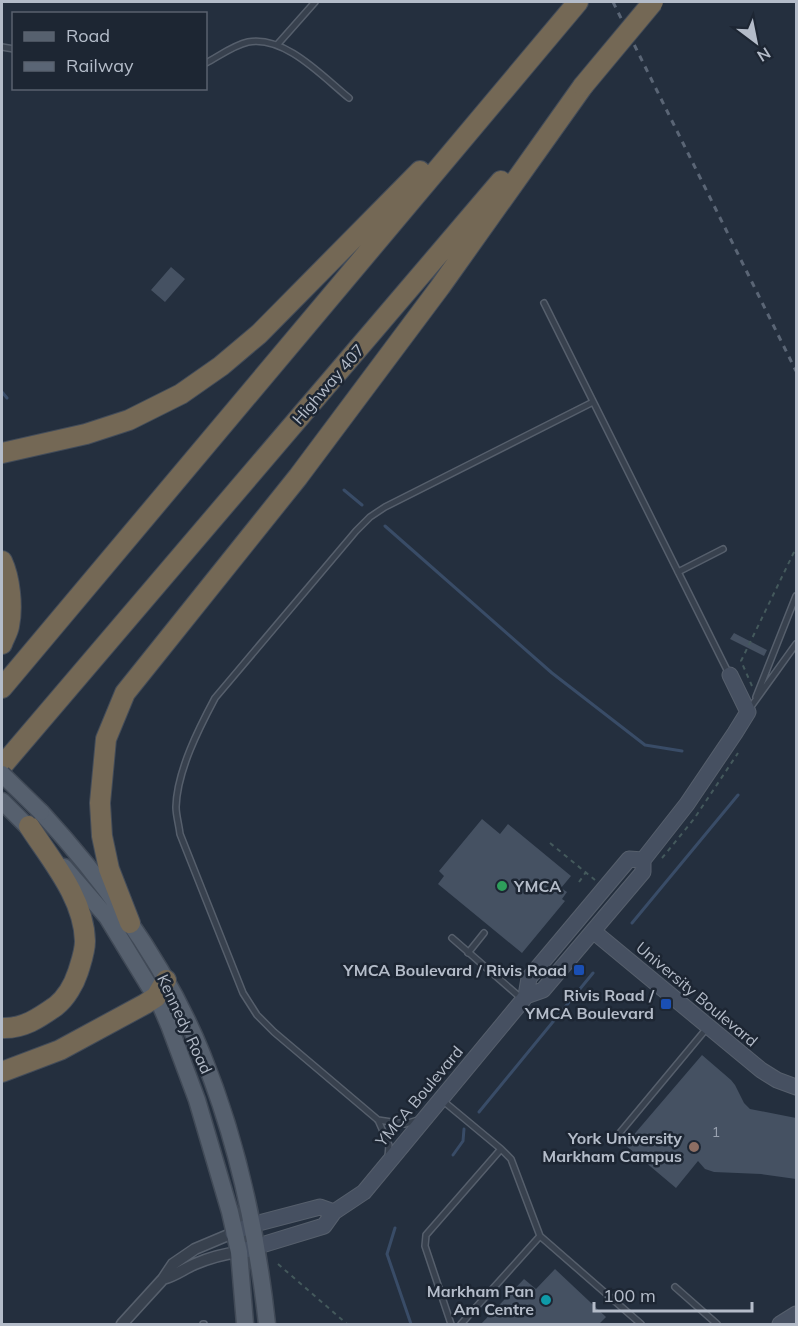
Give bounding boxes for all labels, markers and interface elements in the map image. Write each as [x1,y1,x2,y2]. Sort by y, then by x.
legend [12,12,207,90]
north arrow [726,12,786,72]
text: Road [66,24,110,47]
text: N [754,43,774,66]
text: Railway [66,54,134,77]
street label: Highway 407 [288,340,368,428]
place label: YMCA [513,876,561,896]
marker: YMCA [495,879,509,893]
street label: University Boulevard [632,937,762,1051]
place label: YMCA Boulevard / Rivis Road [342,960,567,980]
marker: YMCA Boulevard / Rivis Road [572,963,586,977]
street label: Kennedy Road [153,971,217,1077]
place label: Rivis Road / YMCA Boulevard [524,985,655,1023]
marker: Rivis Road / YMCA Boulevard [659,997,673,1011]
street label: YMCA Boulevard [370,1042,467,1151]
house number: 1 [712,1123,720,1141]
place label: York University Markham Campus [542,1128,682,1166]
marker: York University Markham Campus [687,1140,701,1154]
scale bar [594,1275,752,1313]
place label: Markham Pan Am Centre [427,1281,534,1319]
text: 100 m [603,1284,656,1307]
marker: Markham Pan Am Centre [539,1293,553,1307]

